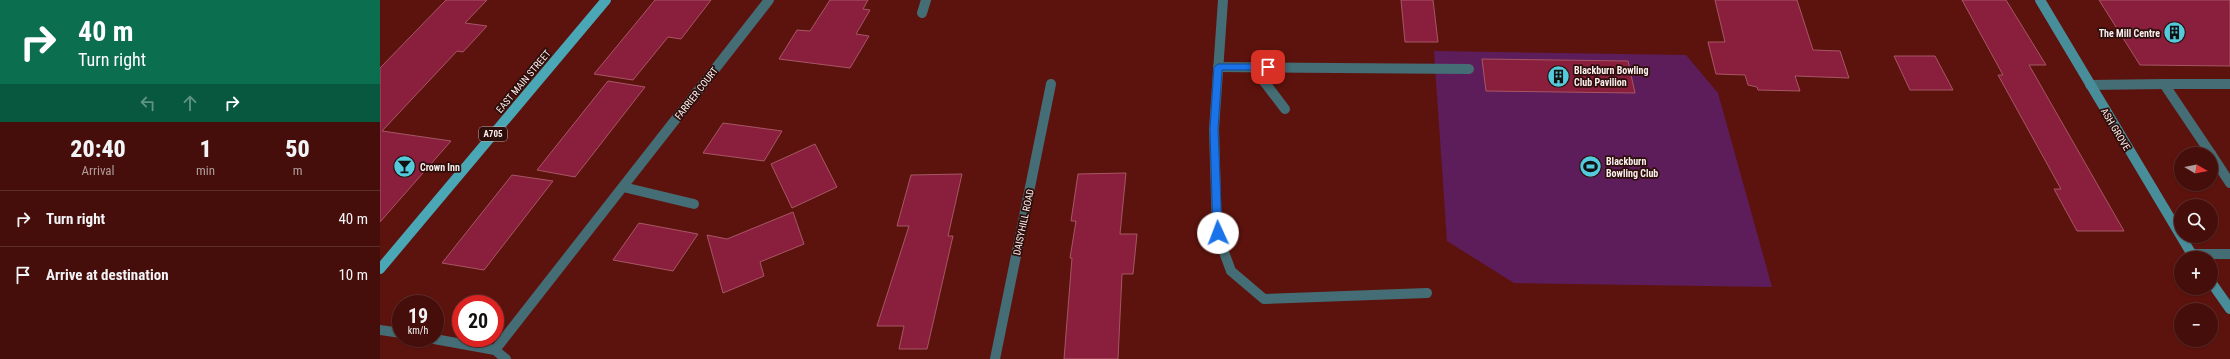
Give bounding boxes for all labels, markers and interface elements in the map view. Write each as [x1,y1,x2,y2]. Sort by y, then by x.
text: 40 m [78,15,134,48]
icon: right [12,16,64,68]
building icon: The Mill Centre [2162,20,2188,46]
place label: The Mill Centre [2099,28,2160,39]
street label: EAST MAIN STREET [494,48,553,115]
text: Turn right [78,49,146,70]
pin [1251,50,1285,84]
icon: arrive [1257,56,1279,78]
building icon: Blackburn Bowling Club Pavilion [1545,63,1571,89]
street label: FARRIER COURT [673,65,720,121]
place label: Blackburn Bowling Club Pavilion [1574,65,1649,88]
icon: left [137,92,159,114]
icon: ahead [179,92,201,114]
icon: right [221,92,243,114]
street label: ASH GROVE [2099,106,2132,152]
road number: A705 [479,127,507,141]
text: 20:40 [70,135,126,163]
text: 1 [199,135,212,163]
text: 50 [285,135,310,163]
north arrow [2174,147,2218,191]
map controls [2174,147,2218,347]
bar icon: Crown Inn [391,154,417,180]
sports icon: Blackburn Bowling Club [1577,154,1603,180]
place label: Blackburn Bowling Club [1606,156,1658,179]
place label: Crown Inn [420,162,460,173]
text: Arrival [81,163,115,178]
text: min [196,163,215,178]
text: m [293,163,302,178]
street label: DAISYHILL ROAD [1011,188,1036,256]
button: search [2174,199,2218,243]
icon: right [12,208,34,230]
text: Turn right [46,210,105,228]
text: 40 m [338,210,368,228]
position arrow [1197,212,1239,254]
button: + [2174,251,2218,295]
icon: arrive [12,264,34,286]
text: Arrive at destination [46,266,169,284]
text: 10 m [338,266,368,284]
speed limit sign: 20 [452,295,504,347]
button: − [2174,303,2218,347]
text: 19 [408,304,428,328]
text: km/h [408,325,428,336]

